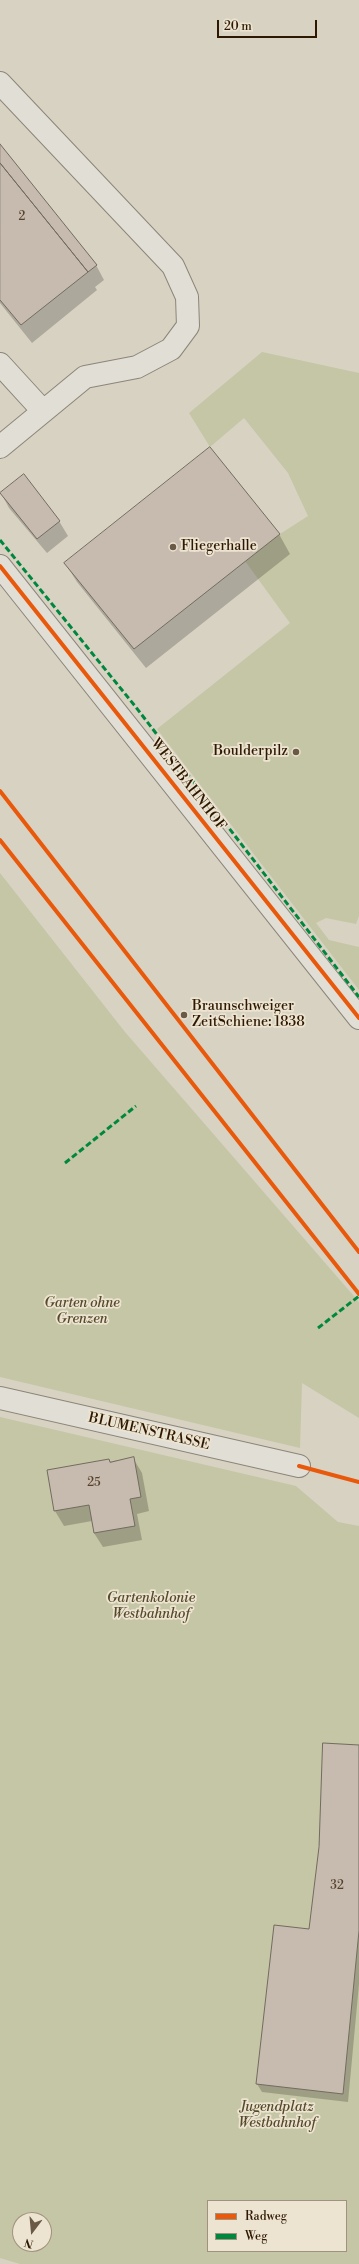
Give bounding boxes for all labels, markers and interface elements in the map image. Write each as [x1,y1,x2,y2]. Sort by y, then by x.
scale bar [219,12,319,38]
text: 20 m [224,19,252,34]
house number: 2 [19,210,25,224]
place label: Fliegerhalle [181,539,257,555]
marker: Fliegerhalle [168,542,178,552]
street label: WESTBAHNHOF [147,736,229,834]
place label: Boulderpilz [213,744,288,760]
marker: Boulderpilz [291,747,301,757]
place label: Braunschweiger ZeitSchiene: 1838 [192,999,305,1032]
marker: Braunschweiger ZeitSchiene: 1838 [179,1010,189,1020]
park label: Garten ohne Grenzen [44,1296,120,1328]
street label: BLUMENSTRASSE [87,1410,211,1454]
house number: 25 [87,1476,101,1490]
park label: Gartenkolonie Westbahnhof [107,1591,195,1624]
house number: 32 [330,1879,344,1893]
park label: Jugendplatz Westbahnhof [238,2100,316,2132]
legend [207,2200,347,2252]
text: Radweg [245,2209,287,2224]
north arrow [12,2212,52,2252]
text: Weg [245,2229,267,2244]
text: N [23,2235,35,2251]

